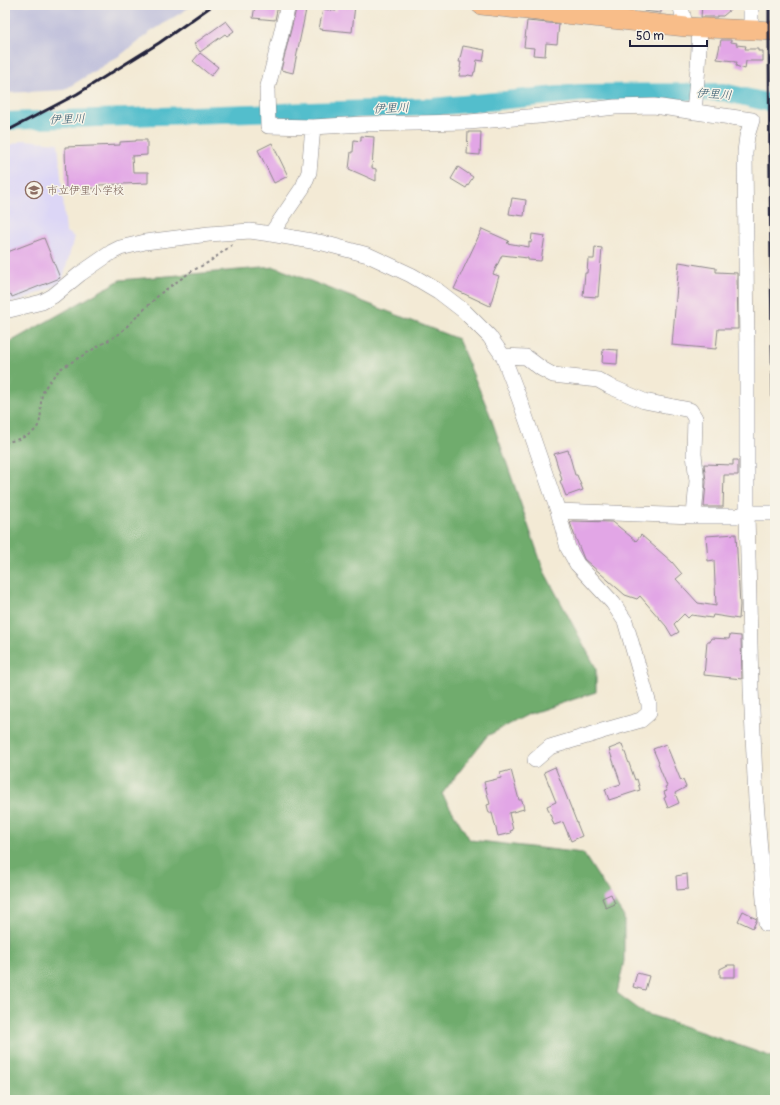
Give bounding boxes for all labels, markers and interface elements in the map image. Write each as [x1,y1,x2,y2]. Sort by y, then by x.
scale bar [630,22,707,48]
text: 50 m [636,29,664,44]
water label: 伊里川 [695,86,732,103]
water label: 伊里川 [373,100,409,117]
water label: 伊里川 [49,111,85,128]
school or university icon: 市立伊里小学校 [24,180,44,200]
place label: 市立伊里小学校 [47,184,124,197]

